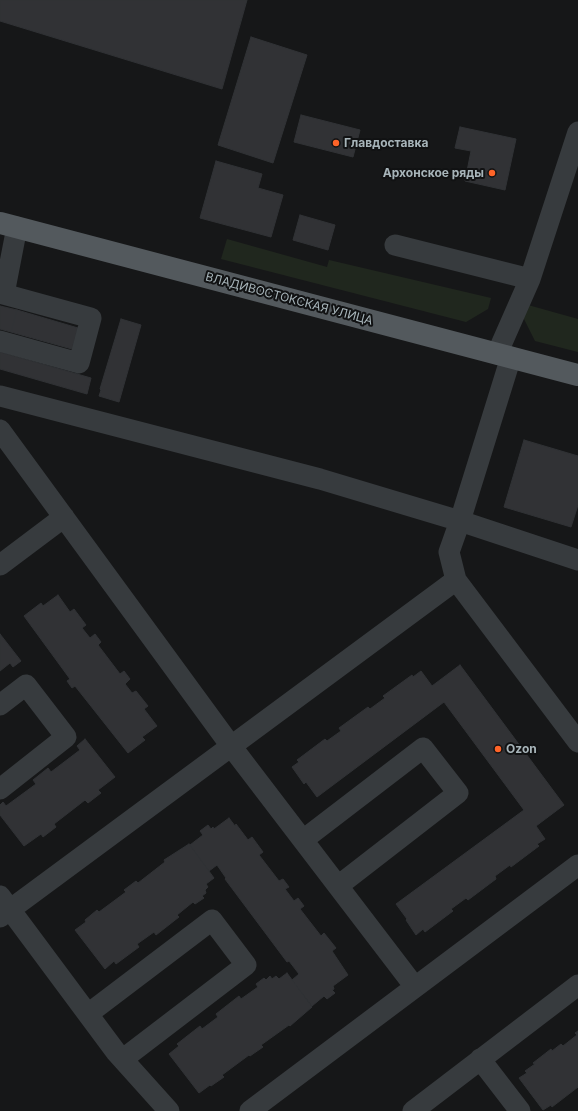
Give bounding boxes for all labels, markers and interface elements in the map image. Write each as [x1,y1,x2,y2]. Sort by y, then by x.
place label: Главдоставка [344,136,428,150]
marker: Главдоставка [331,138,341,148]
place label: Архонское ряды [383,166,484,180]
marker: Архонское ряды [487,168,497,178]
street label: ВЛАДИВОСТОКСКАЯ УЛИЦА [204,270,374,328]
place label: Ozon [506,742,537,756]
marker: Ozon [493,744,503,754]

